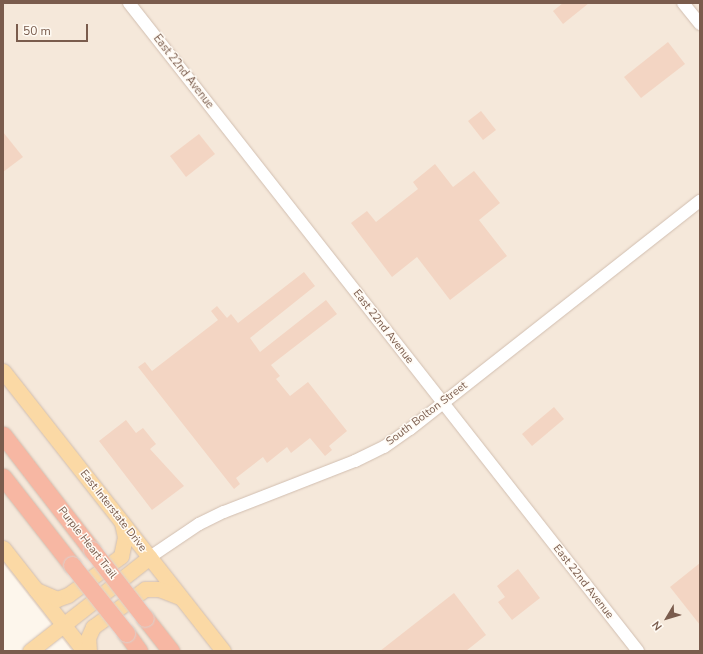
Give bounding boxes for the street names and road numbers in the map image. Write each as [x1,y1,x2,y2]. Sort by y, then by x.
street label: East 22nd Avenue [150,32,216,112]
street label: East 22nd Avenue [350,287,416,367]
street label: South Bolton Street [384,379,470,449]
street label: East Interstate Drive [77,467,149,555]
street label: Purple Heart Trail [55,504,119,582]
street label: East 22nd Avenue [550,542,616,622]

